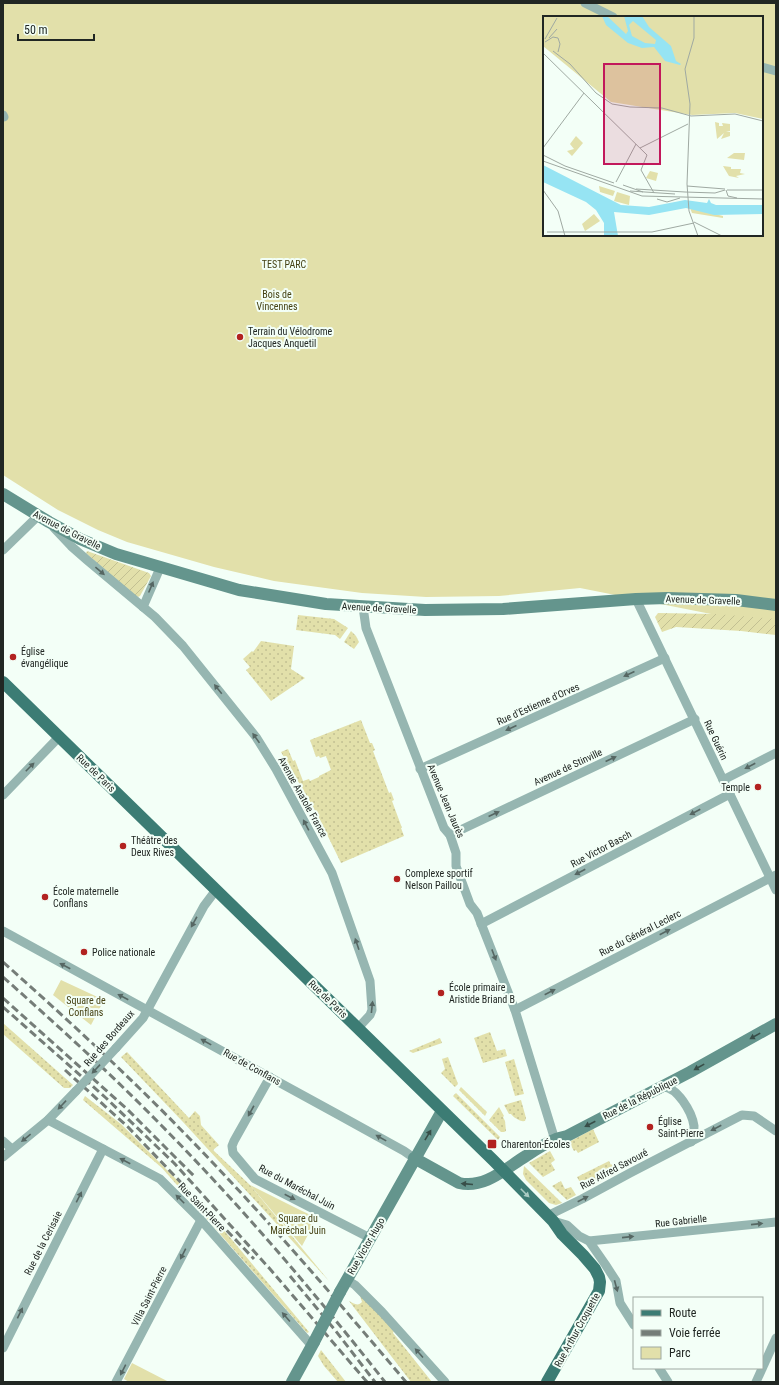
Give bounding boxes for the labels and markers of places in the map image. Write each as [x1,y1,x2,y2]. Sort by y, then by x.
place label: Terrain du Vélodrome Jacques Anquetil [248,326,332,349]
marker: Terrain du Vélodrome Jacques Anquetil [235,332,245,342]
place label: Église évangélique [21,645,69,669]
marker: Église évangélique [8,652,18,662]
place label: Temple [721,782,750,793]
marker: Temple [753,782,763,792]
place label: Théâtre des Deux Rives [131,835,178,858]
marker: Théâtre des Deux Rives [118,841,128,851]
place label: Complexe sportif Nelson Paillou [405,868,473,891]
marker: Complexe sportif Nelson Paillou [392,874,402,884]
place label: École maternelle Conflans [53,885,119,909]
marker: École maternelle Conflans [40,892,50,902]
marker: Police nationale [79,947,89,957]
place label: Police nationale [92,947,156,958]
place label: École primaire Aristide Briand B [449,981,515,1005]
marker: École primaire Aristide Briand B [436,988,446,998]
place label: Église Saint-Pierre [658,1115,704,1139]
marker: Église Saint-Pierre [645,1122,655,1132]
marker: Charenton-Écoles [486,1138,498,1150]
place label: Charenton-Écoles [501,1138,570,1150]

